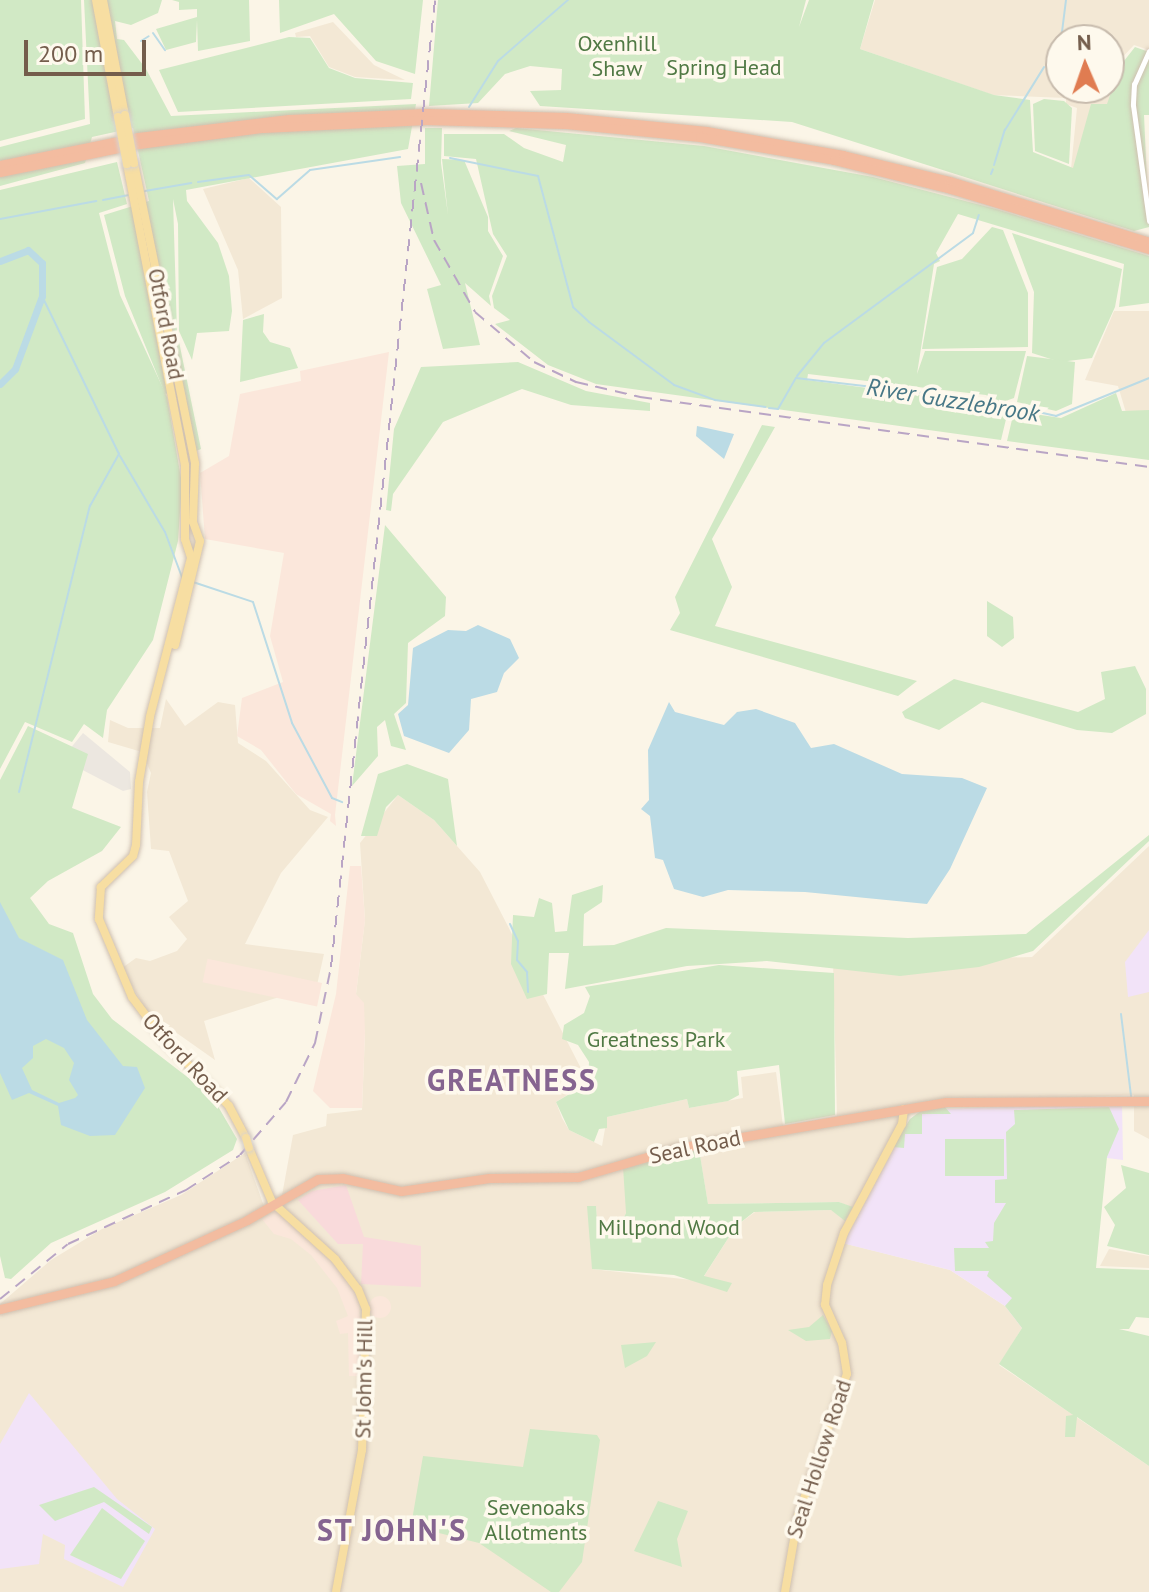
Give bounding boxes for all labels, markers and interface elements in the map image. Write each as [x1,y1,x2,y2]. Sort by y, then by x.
scale bar [28,24,150,74]
north arrow [1045,24,1125,104]
text: N [1077,28,1092,56]
park label: Oxenhill Shaw [577,30,657,82]
text: 200 m [38,38,103,69]
park label: Spring Head [666,55,782,81]
street label: Otford Road [142,266,190,382]
water label: River Guzzlebrook [865,372,1041,428]
street label: Otford Road [137,1008,233,1108]
park label: Greatness Park [587,1027,725,1053]
district label: GREATNESS [427,1062,597,1098]
street label: Seal Road [647,1124,743,1170]
park label: Millpond Wood [598,1215,740,1241]
street label: St John's Hill [350,1319,378,1439]
street label: Seal Hollow Road [781,1376,857,1542]
park label: Sevenoaks Allotments [485,1494,587,1546]
district label: ST JOHN'S [316,1512,468,1548]

